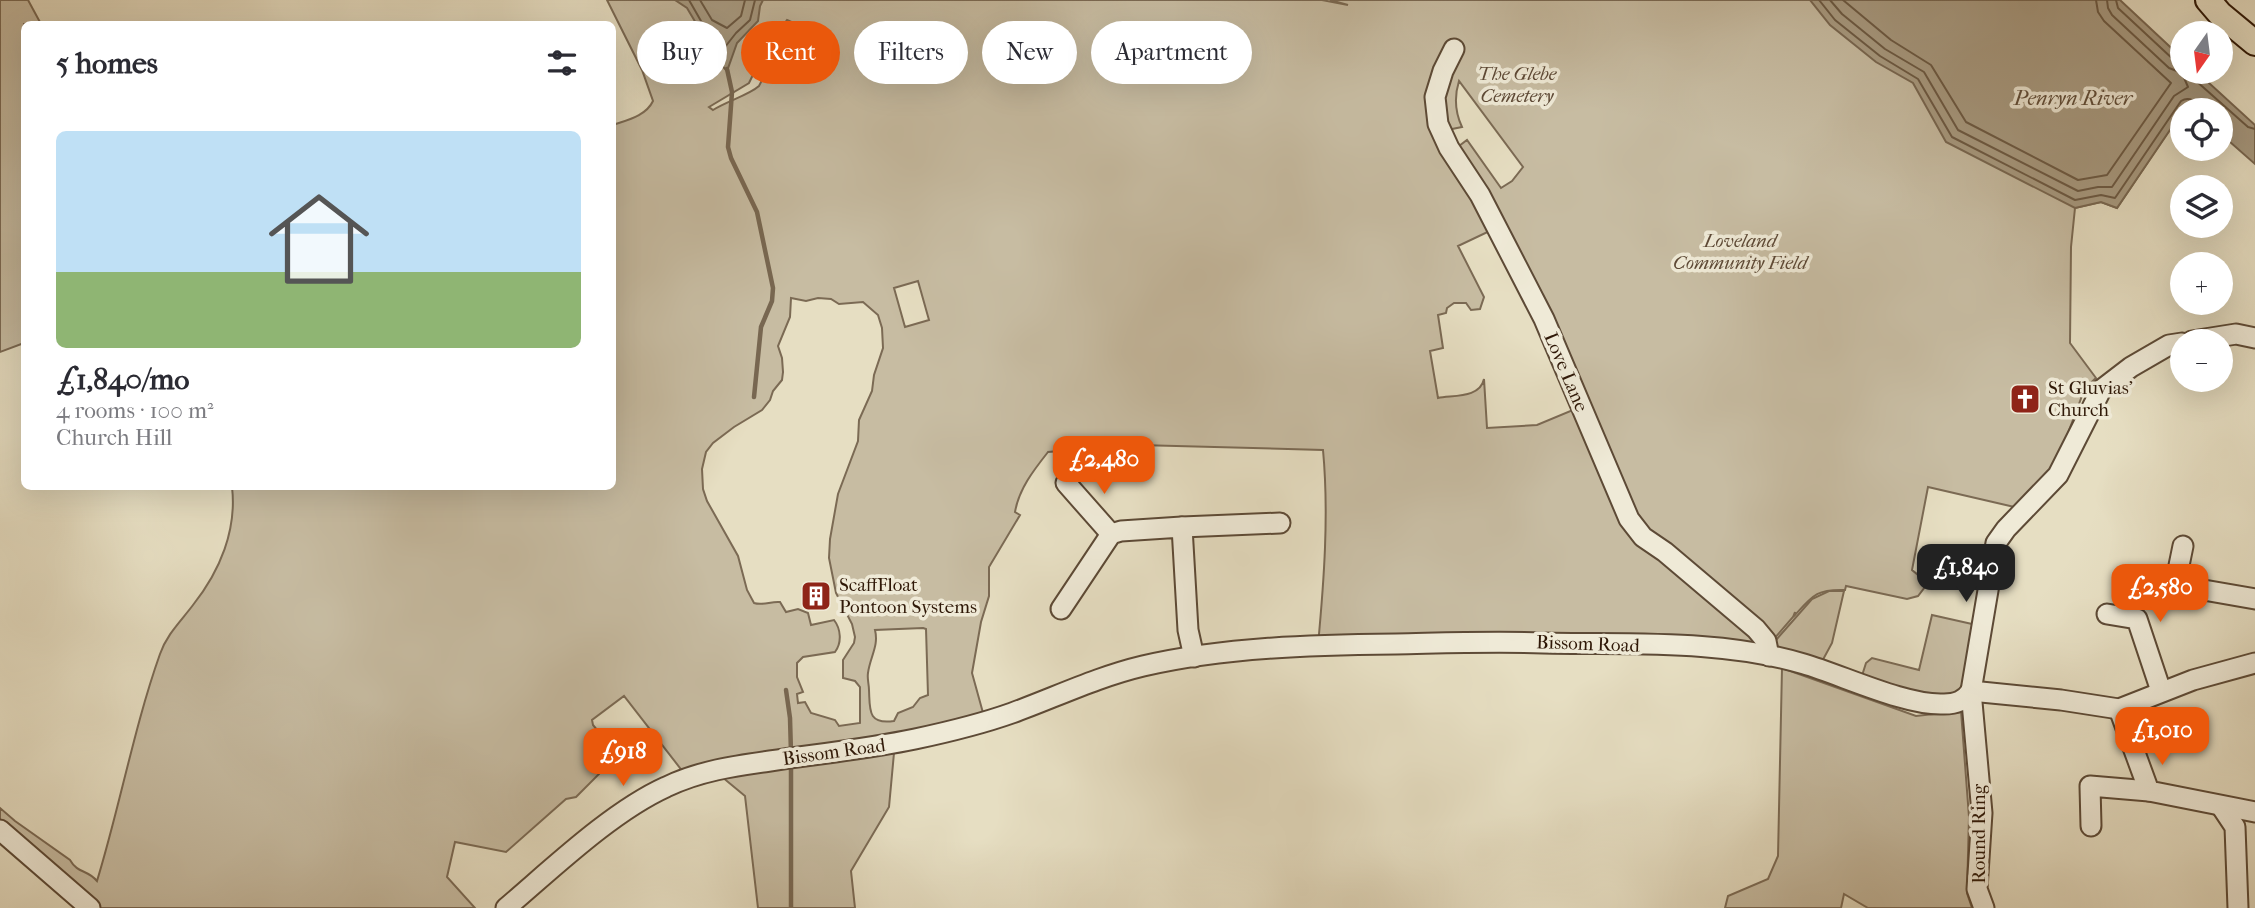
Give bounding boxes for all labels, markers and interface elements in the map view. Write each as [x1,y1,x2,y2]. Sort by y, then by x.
chip: Buy [637,21,727,84]
chip: Rent [741,21,840,84]
chip: Filters [854,21,968,84]
chip: New [982,21,1077,84]
chip: Apartment [1091,21,1252,84]
north arrow [2170,21,2233,84]
map controls [2170,21,2233,392]
icon: filters [543,44,581,82]
text: 5 homes [56,46,158,81]
park label: The Glebe Cemetery [1478,63,1558,107]
water label: Penryn River [2013,86,2134,110]
button: locate [2170,98,2233,161]
button: layers [2170,175,2233,238]
icon: home [256,176,382,302]
park label: Loveland Community Field [1673,230,1809,274]
button: + [2170,252,2233,315]
street label: Love Lane [1539,329,1593,415]
button: − [2170,329,2233,392]
text: £1,840/mo [56,362,189,397]
place label: St Gluvias' Church [2048,377,2133,421]
church icon: St Gluvias' Church [2008,382,2042,416]
text: 4 rooms · 100 m² [56,397,214,424]
text: Church Hill [56,424,172,451]
pin: £2,480 [1047,436,1161,496]
text: £2,480 [1069,445,1139,472]
pin: £1,840 [1909,544,2023,604]
text: £1,840 [1933,553,1999,580]
pin: £2,580 [2103,564,2217,624]
text: £2,580 [2127,573,2193,600]
place label: ScaffFloat Pontoon Systems [839,574,977,618]
building icon: ScaffFloat Pontoon Systems [799,579,833,613]
street label: Bissom Road [1536,631,1641,657]
pin: £1,010 [2105,708,2219,767]
text: £1,010 [2131,716,2193,743]
pin: £918 [582,728,664,788]
street label: Bissom Road [781,734,888,770]
text: £918 [599,737,647,764]
street label: Round Ring [1968,783,1990,884]

